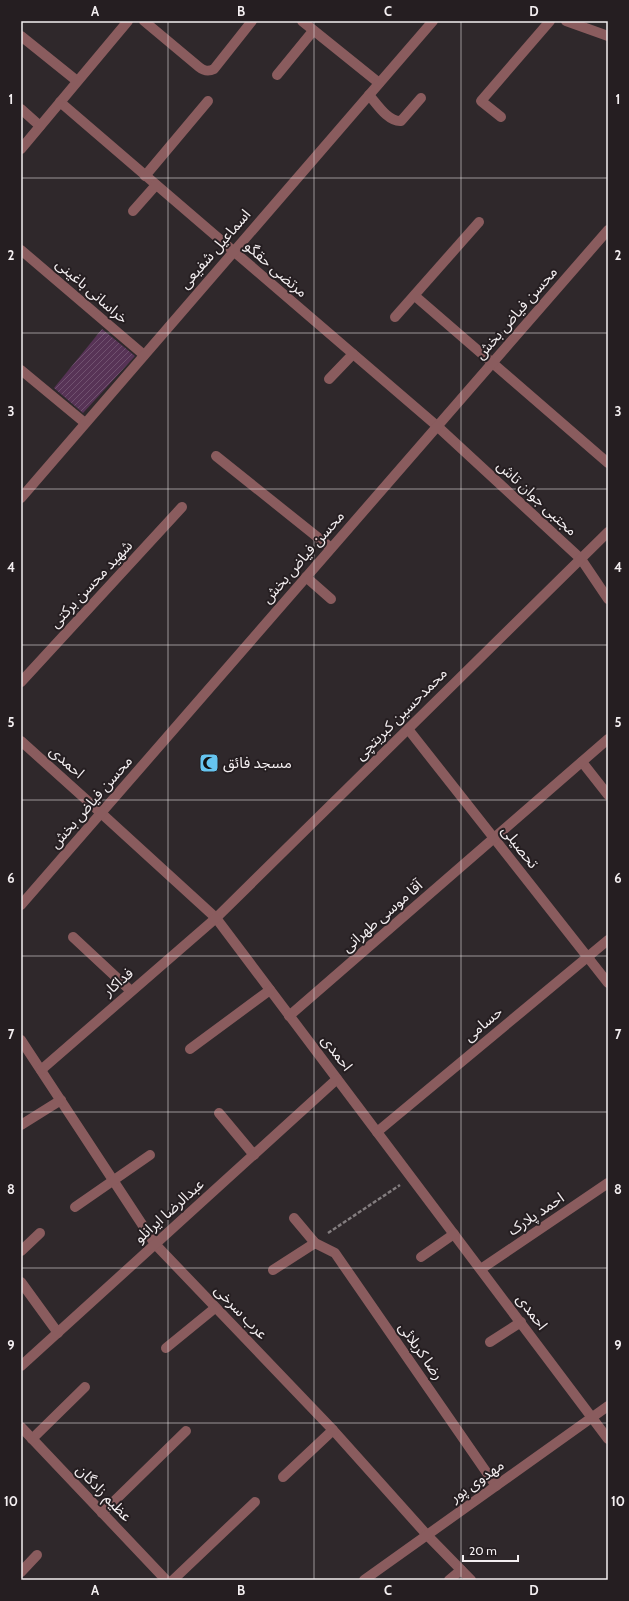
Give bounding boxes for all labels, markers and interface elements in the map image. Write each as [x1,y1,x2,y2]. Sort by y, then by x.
text: A [91,3,100,19]
text: B [237,3,245,19]
text: C [384,3,392,19]
text: D [529,3,539,19]
text: 1 [9,91,13,107]
text: 1 [616,91,620,107]
street label: اسماعیل شفیعی [176,206,254,292]
street label: مرتضی حقگو [241,237,311,301]
text: 2 [8,247,15,263]
text: 2 [615,247,622,263]
street label: خراسانی باغینی [52,255,132,328]
street label: محسن فیاض بخش [471,263,561,363]
text: 3 [7,403,15,419]
text: 3 [614,403,622,419]
street label: مجتبی جوان تاش [493,456,581,540]
street label: محسن فیاض بخش [258,507,348,607]
street label: شهید محسن برکتی [46,536,136,631]
text: 4 [7,559,15,575]
text: 4 [614,559,622,575]
street label: محمدحسین کبریتچی [351,664,452,765]
text: 5 [8,714,15,730]
text: 5 [615,714,622,730]
street label: احمدی [46,742,88,782]
street label: محسن فیاض بخش [46,752,136,852]
mosque icon: مسجد فائق [198,752,220,774]
place label: مسجد فائق [223,754,292,773]
street label: تحصیلی [498,822,542,872]
text: 6 [7,870,15,886]
text: 6 [614,870,622,886]
street label: آقا موسی طهرانی [338,876,427,956]
street label: فداکار [98,964,137,1001]
street label: حسامی [460,1003,506,1045]
text: 7 [8,1026,15,1042]
text: 7 [615,1026,622,1042]
street label: احمدی [318,1031,356,1075]
street label: عبدالرضا ایرانلو [130,1175,208,1247]
text: 8 [7,1181,15,1197]
text: 8 [614,1181,622,1197]
street label: احمد پلارک [504,1189,568,1240]
street label: عرب سرخی [211,1281,272,1343]
street label: احمدی [513,1290,551,1334]
street label: رضا کربلائی [395,1319,447,1383]
text: 9 [7,1337,15,1353]
text: 9 [614,1337,622,1353]
street label: مهدوی پور [446,1456,508,1508]
street label: عظیم زادگان [71,1461,136,1527]
text: 10 [4,1493,18,1509]
text: 10 [611,1493,625,1509]
scale bar [463,1537,518,1563]
text: 20 m [469,1543,497,1558]
text: A [91,1582,100,1598]
text: B [237,1582,245,1598]
text: C [384,1582,392,1598]
text: D [529,1582,539,1598]

